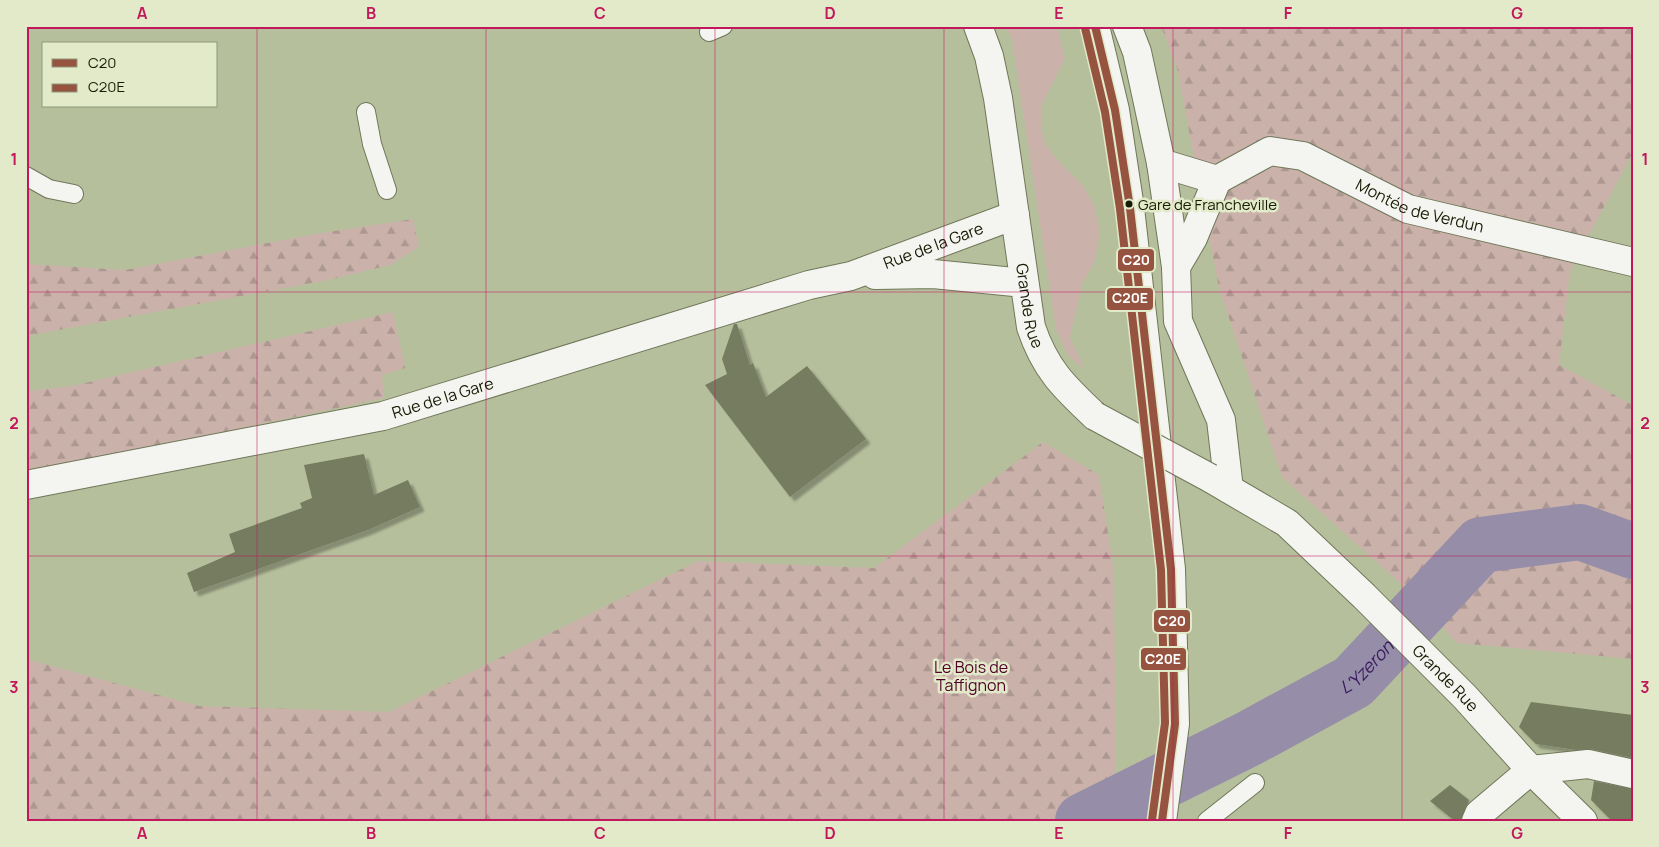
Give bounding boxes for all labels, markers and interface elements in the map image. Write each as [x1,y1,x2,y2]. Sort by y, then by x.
text: A [137,2,148,24]
text: B [366,2,376,24]
text: C [594,2,606,24]
text: D [824,2,836,24]
text: E [1054,2,1064,24]
text: F [1284,2,1293,24]
text: G [1511,2,1523,24]
legend [42,42,218,108]
text: C20 [88,52,116,73]
text: C20E [88,76,125,97]
text: 1 [10,148,18,170]
text: 1 [1641,148,1649,170]
street label: Montée de Verdun [1352,173,1486,238]
place label: Gare de Francheville [1138,194,1277,215]
marker: Gare de Francheville [1124,199,1134,209]
street label: Rue de la Gare [880,217,986,274]
line badge: C20 [1117,248,1155,272]
text: C20 [1122,250,1150,269]
street label: Grande Rue [1011,262,1049,352]
line badge: C20E [1106,287,1154,311]
text: C20E [1112,288,1148,307]
street label: Rue de la Gare [389,372,496,424]
text: 2 [9,412,19,434]
text: 2 [1640,412,1650,434]
line badge: C20 [1153,609,1191,633]
text: C20 [1158,611,1186,630]
water label: L'Yzeron [1336,633,1399,699]
street label: Grande Rue [1408,640,1484,716]
line badge: C20E [1140,647,1187,671]
text: C20E [1145,649,1181,668]
park label: Le Bois de Taffignon [934,656,1008,696]
text: 3 [9,676,19,698]
text: 3 [1640,676,1650,698]
text: A [137,822,148,844]
text: B [366,822,376,844]
text: C [594,822,606,844]
text: D [824,822,836,844]
text: E [1054,822,1064,844]
text: F [1284,822,1293,844]
text: G [1511,822,1523,844]

